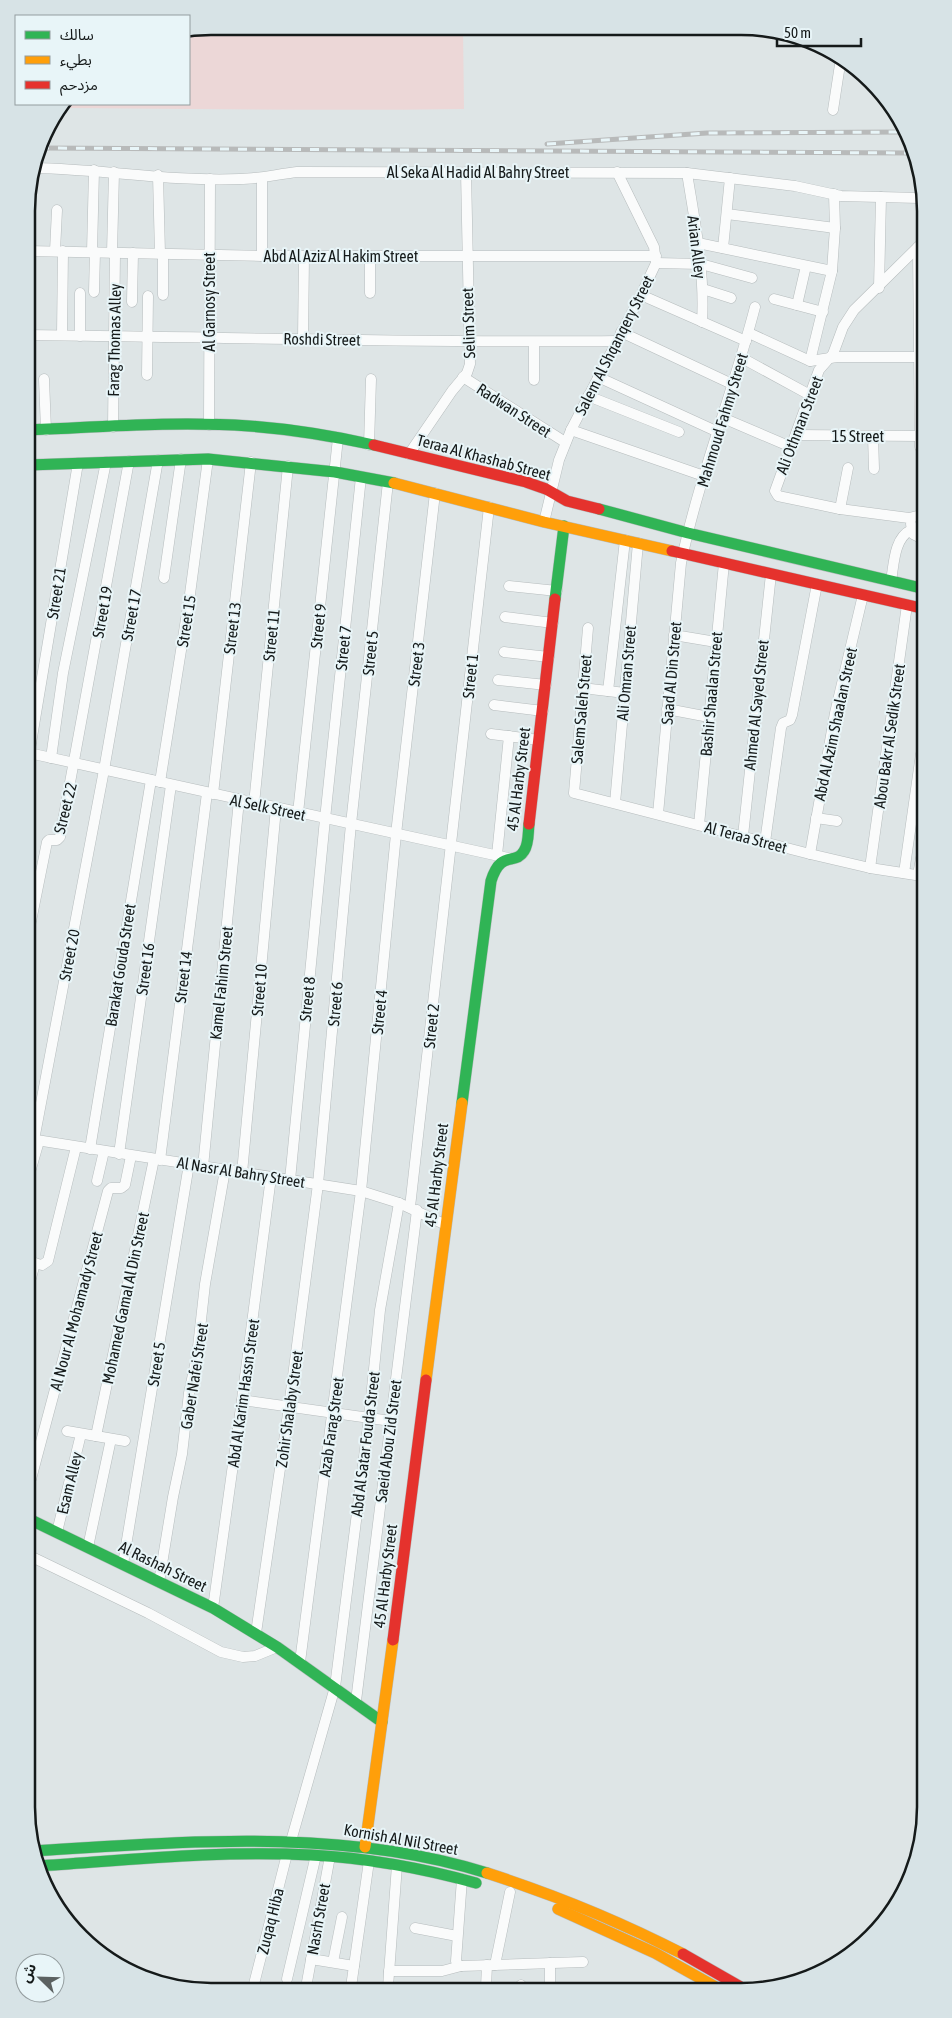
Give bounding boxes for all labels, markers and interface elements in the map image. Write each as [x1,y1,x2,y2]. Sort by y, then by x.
legend [15,15,190,105]
scale bar [777,15,861,47]
text: 50 m [784,24,811,41]
text: سالك [60,26,94,43]
text: بطيء [60,51,92,71]
text: مزدحم [60,76,98,96]
street label: Al Seka Al Hadid Al Bahry Street [387,163,570,182]
street label: Arian Alley [683,214,710,280]
street label: Abd Al Aziz Al Hakim Street [264,247,419,265]
street label: Al Garnosy Street [200,252,219,352]
street label: Salem Al Shqanqery Street [571,272,658,418]
street label: Farag Thomas Alley [104,283,125,397]
street label: Selim Street [458,287,478,359]
street label: Roshdi Street [283,329,361,349]
street label: Mahmoud Fahmy Street [693,350,752,489]
street label: Ali Othman Street [772,373,826,477]
street label: Radwan Street [473,379,555,441]
street label: 15 Street [832,427,885,445]
street label: Teraa Al Khashab Street [415,430,553,484]
street label: Street 21 [43,566,69,620]
street label: Street 19 [89,585,115,639]
street label: Street 17 [118,588,144,642]
street label: Street 15 [173,594,199,648]
street label: Street 13 [220,601,244,655]
street label: Street 9 [307,603,329,649]
street label: Street 11 [259,608,283,662]
street label: Saad Al Din Street [658,620,685,725]
street label: Ali Omran Street [613,624,639,721]
street label: Street 7 [332,625,354,671]
street label: Street 5 [359,630,381,676]
street label: Bashir Shaalan Street [697,631,725,757]
street label: Ahmed Al Sayed Street [740,639,773,771]
street label: Street 3 [404,641,428,687]
street label: Abd Al Azim Shaalan Street [810,645,860,802]
street label: Street 1 [459,653,481,699]
street label: Salem Saleh Street [567,653,595,764]
street label: Abou Bakr Al Sedik Street [870,662,908,809]
street label: 45 Al Harby Street [503,726,534,832]
street label: Street 22 [50,780,80,836]
street label: Al Selk Street [229,790,308,824]
street label: Al Teraa Street [703,817,789,857]
street label: Barakat Gouda Street [101,902,139,1028]
street label: Kamel Fahim Street [206,925,236,1041]
street label: Street 20 [55,928,83,982]
street label: Street 16 [132,942,158,996]
street label: Street 14 [171,950,195,1004]
street label: Street 10 [248,963,270,1017]
street label: Street 8 [296,976,318,1022]
street label: Street 6 [324,981,346,1027]
street label: Street 4 [368,989,390,1035]
street label: Street 2 [420,1003,442,1049]
street label: 45 Al Harby Street [421,1122,452,1228]
street label: Al Nasr Al Bahry Street [176,1153,307,1192]
street label: Mohamed Gamal Al Din Street [98,1210,152,1386]
street label: Al Nour Al Mohamady Street [46,1229,107,1393]
street label: Abd Al Karim Hassn Street [224,1317,262,1468]
street label: Gaber Nafei Street [177,1321,211,1430]
street label: Street 5 [144,1340,168,1388]
street label: Zohir Shalaby Street [272,1349,307,1469]
street label: Abd Al Satar Fouda Street [347,1370,383,1518]
street label: Azab Farag Street [315,1376,348,1478]
street label: Saeid Abou Zid Street [372,1378,405,1503]
street label: Esam Alley [53,1450,86,1516]
street label: 45 Al Harby Street [370,1523,401,1629]
street label: Al Rashah Street [116,1537,210,1595]
street label: Kornish Al Nil Street [342,1820,460,1858]
street label: Nasrh Street [303,1881,333,1956]
street label: Zuqaq Hiba [253,1886,288,1956]
north arrow [15,1953,65,2003]
text: ش [17,1961,39,1985]

